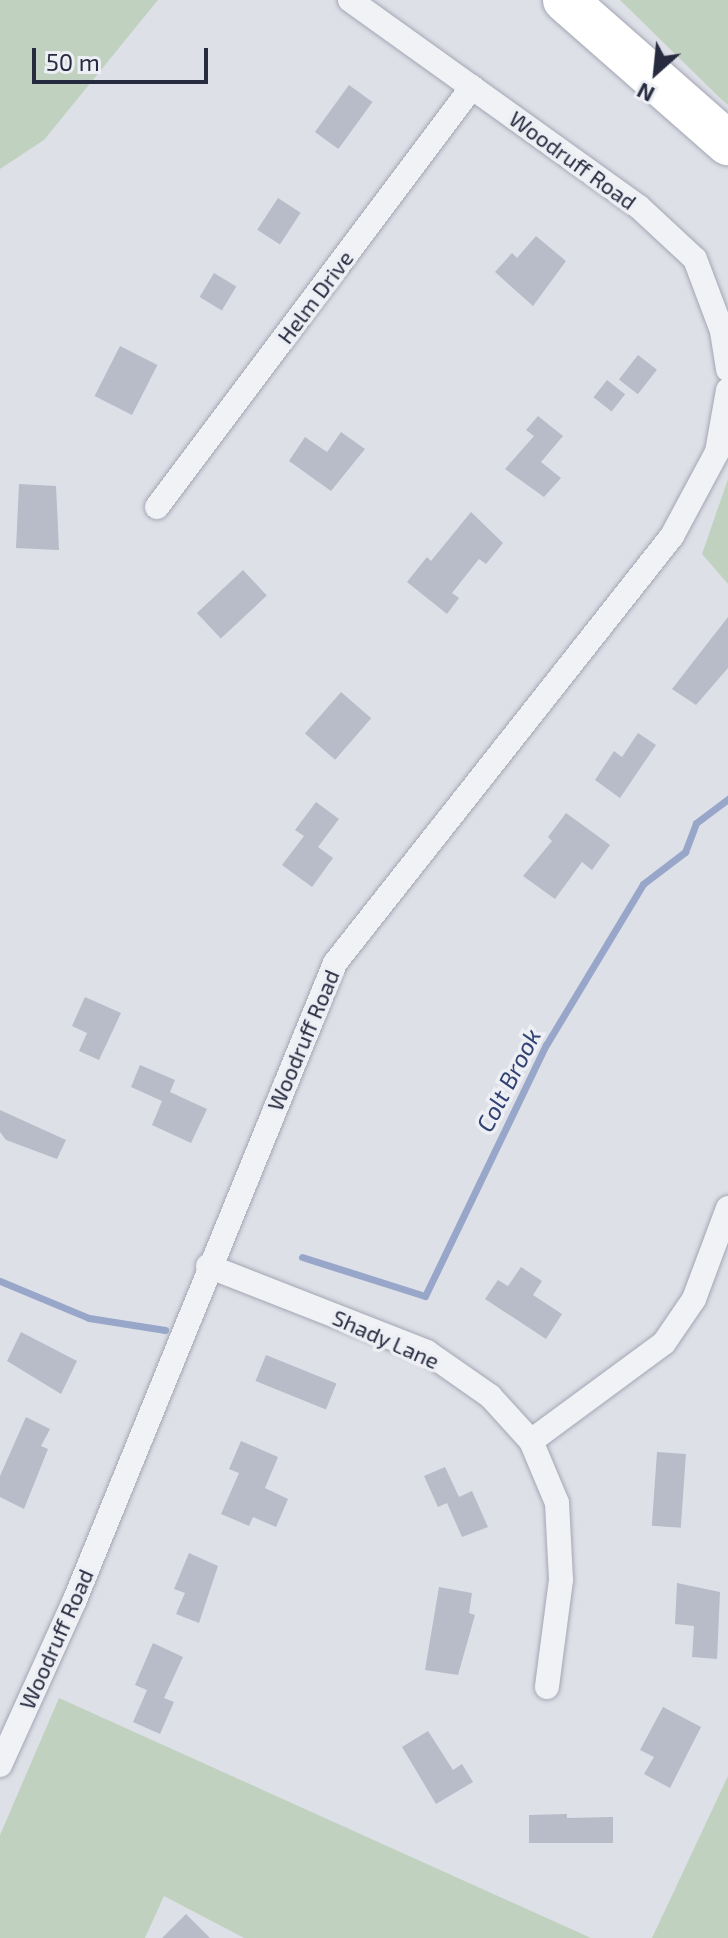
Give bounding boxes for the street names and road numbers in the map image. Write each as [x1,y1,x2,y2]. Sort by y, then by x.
street label: Woodruff Road [504,105,642,215]
street label: Helm Drive [272,245,358,349]
street label: Woodruff Road [261,966,345,1114]
street label: Shady Lane [328,1304,444,1374]
street label: Woodruff Road [13,1565,99,1713]

